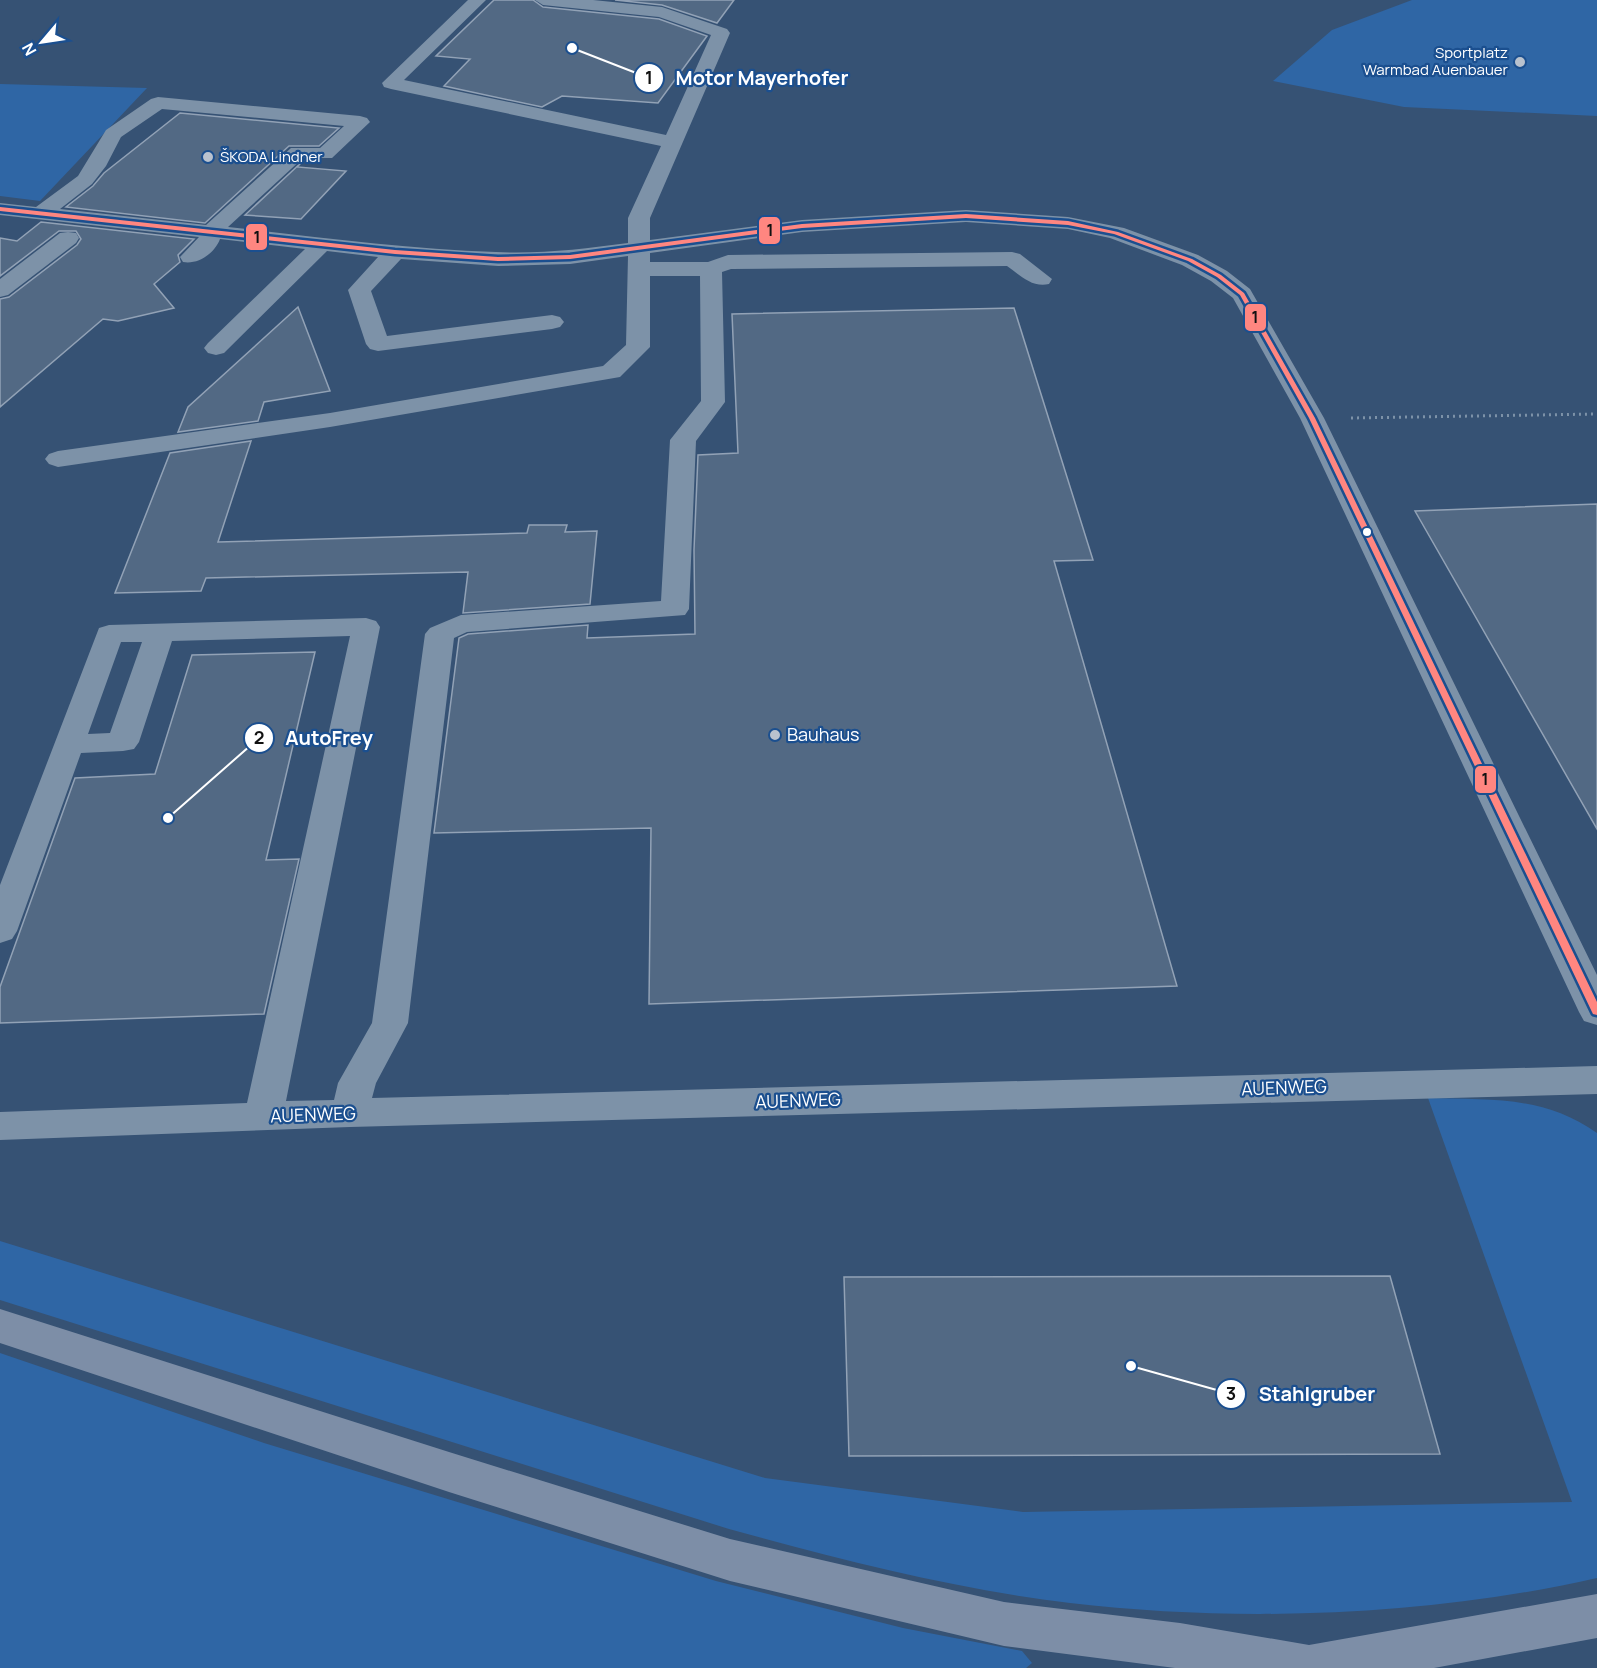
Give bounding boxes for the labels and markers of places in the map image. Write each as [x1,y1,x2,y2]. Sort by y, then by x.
place label: Sportplatz Warmbad Auenbauer [1363,42,1509,80]
marker: Sportplatz Warmbad Auenbauer [1513,55,1527,69]
callout: Motor Mayerhofer [634,59,861,97]
place label: ŠKODA Lindner [220,146,323,167]
marker: ŠKODA Lindner [201,150,215,164]
unlabelled marker [1361,526,1373,538]
callout: AutoFrey [244,719,385,757]
place label: Bauhaus [787,722,860,746]
marker: Bauhaus [768,728,782,742]
callout: Stahlgruber [1216,1375,1387,1413]

